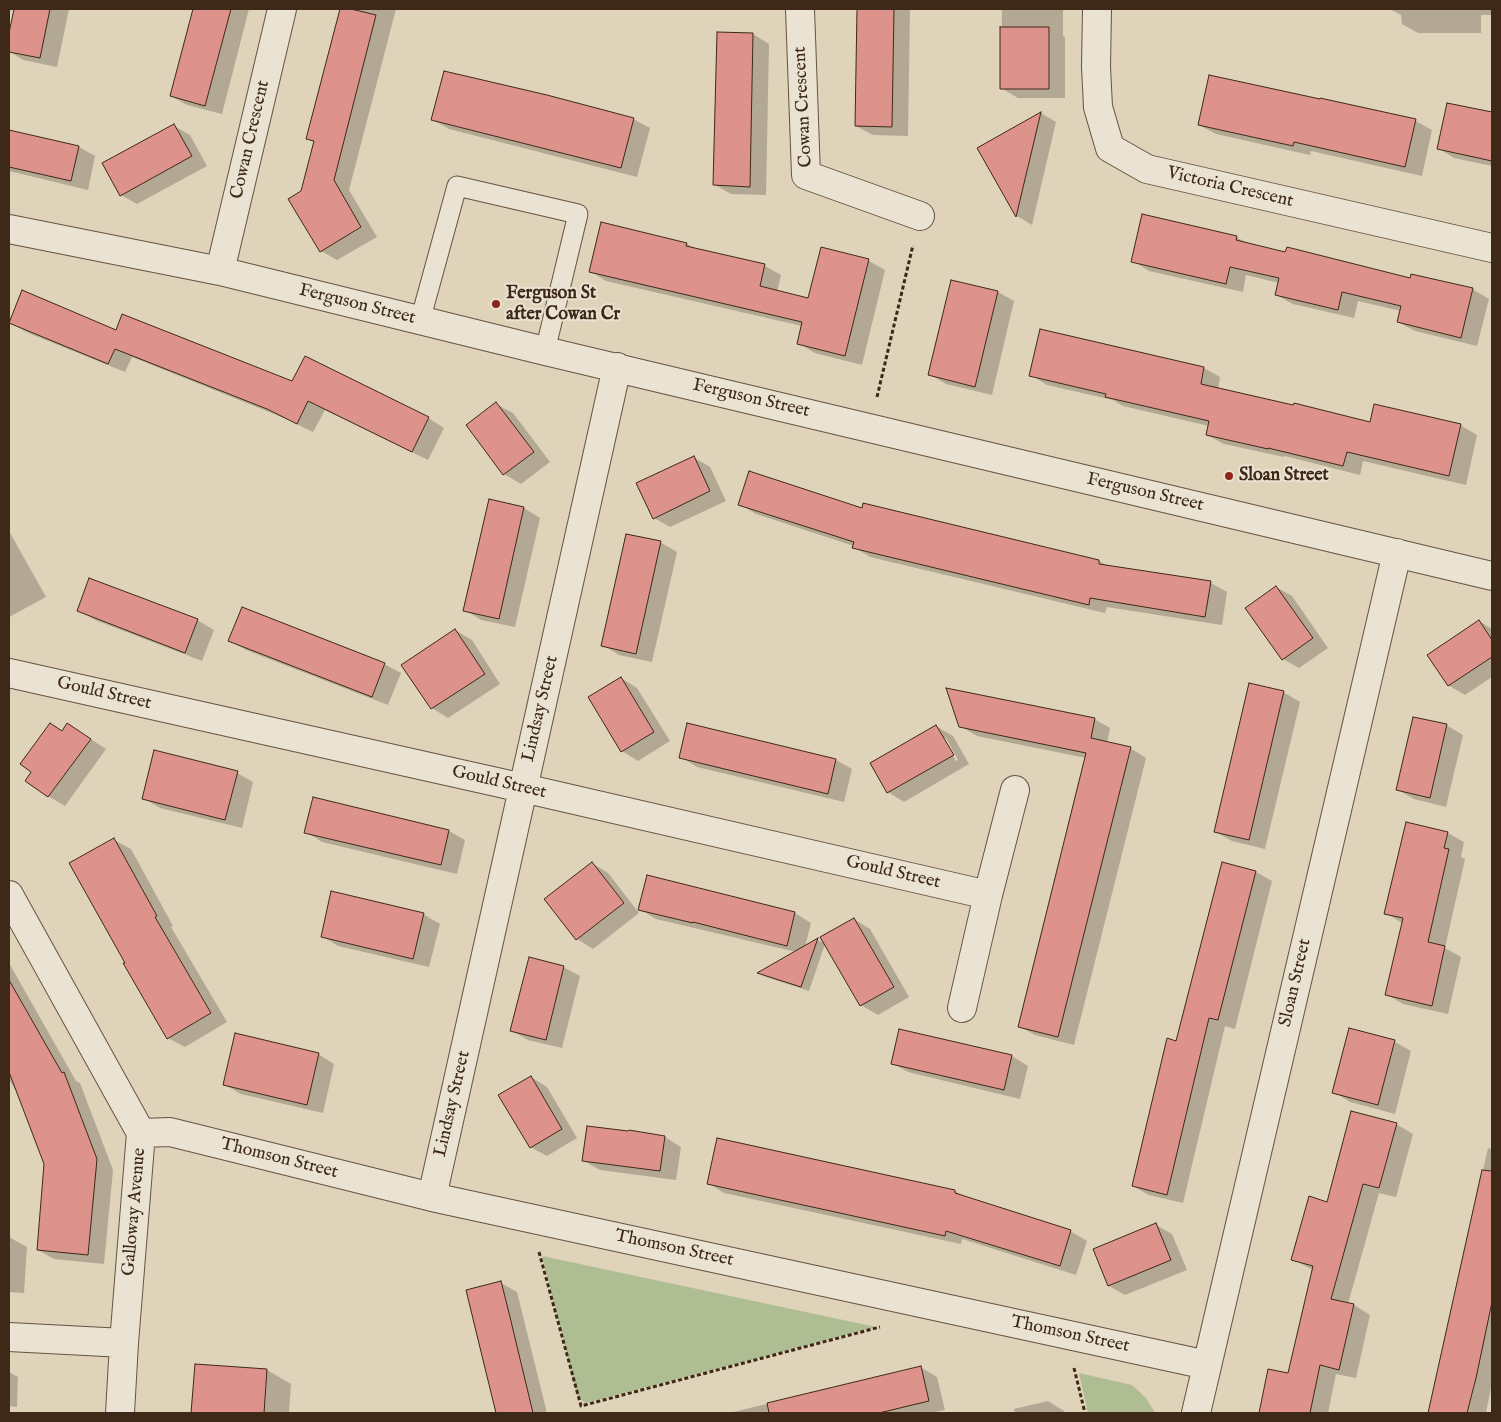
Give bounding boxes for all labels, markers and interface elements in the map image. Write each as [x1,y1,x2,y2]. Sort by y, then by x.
street label: Cowan Crescent [790,46,818,168]
street label: Cowan Crescent [227,79,275,201]
street label: Victoria Crescent [1165,163,1295,213]
street label: Ferguson Street [296,280,418,330]
place label: Ferguson St after Cowan Cr [506,283,620,326]
marker: Ferguson St after Cowan Cr [490,298,502,310]
street label: Ferguson Street [690,375,812,423]
place label: Sloan Street [1239,465,1329,487]
street label: Ferguson Street [1084,469,1206,517]
marker: Sloan Street [1223,470,1235,482]
street label: Lindsay Street [518,654,564,764]
street label: Gould Street [55,673,153,715]
street label: Gould Street [450,762,548,804]
street label: Gould Street [844,852,942,894]
street label: Sloan Street [1275,937,1317,1029]
street label: Lindsay Street [430,1049,476,1159]
street label: Thomson Street [218,1134,340,1184]
street label: Galloway Avenue [119,1147,151,1277]
street label: Thomson Street [613,1226,735,1272]
street label: Thomson Street [1009,1312,1131,1358]

